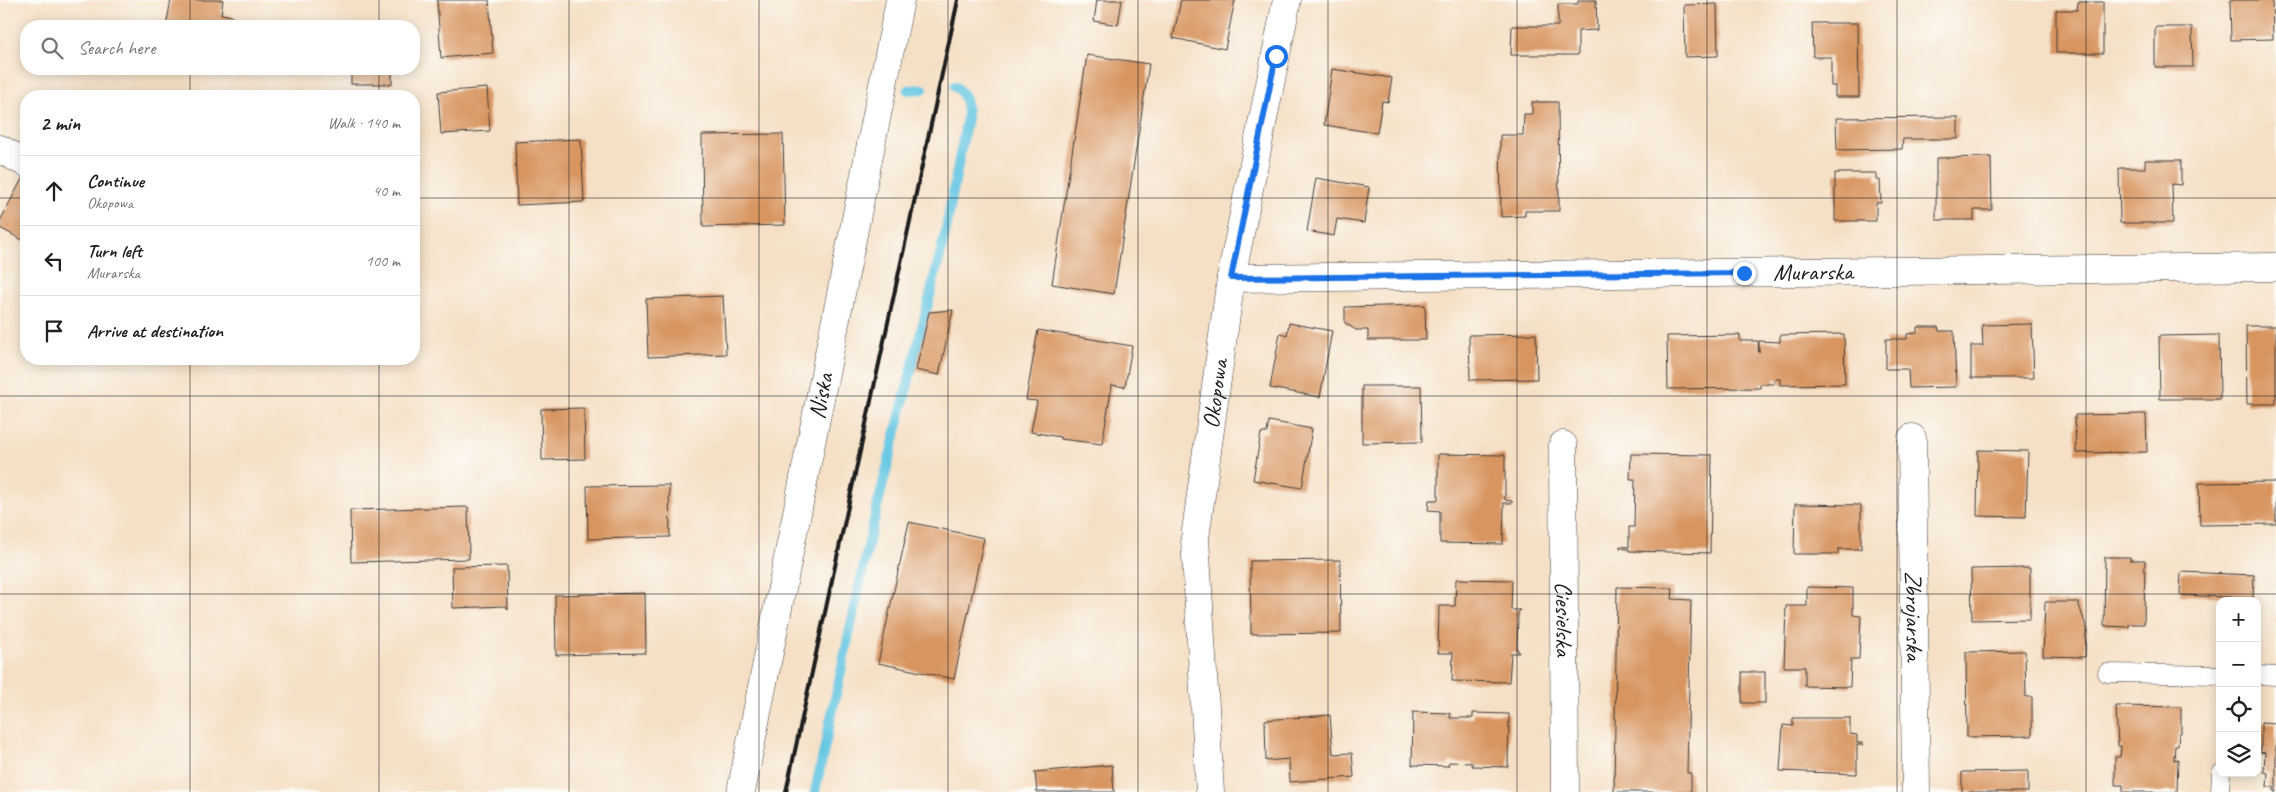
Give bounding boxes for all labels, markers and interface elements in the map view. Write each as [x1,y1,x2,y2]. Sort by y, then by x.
search box [20,20,420,75]
icon: search [38,34,66,62]
text: Search here [78,36,155,60]
route start [1265,45,1288,68]
text: 2 min [40,110,80,136]
text: Walk · 140 m [328,113,400,133]
text: Continue [87,169,144,193]
icon: ahead [40,177,68,205]
text: 40 m [373,181,400,201]
text: Okopowa [87,193,133,213]
text: Turn left [87,239,142,263]
icon: left [40,247,68,275]
text: 100 m [366,251,400,271]
street label: Murarska [1773,256,1855,287]
route end [1733,262,1756,285]
text: Murarska [87,263,140,283]
icon: arrive [40,317,68,345]
text: Arrive at destination [87,319,223,343]
street label: Okopowa [1195,355,1235,430]
street label: Niska [801,369,840,421]
street label: Zbrojarska [1899,571,1930,663]
street label: Ciesielska [1549,582,1579,658]
map controls [2216,597,2261,777]
button: + [2216,597,2261,642]
button: − [2216,642,2261,687]
button: locate [2216,687,2261,732]
button: layers [2216,732,2261,777]

